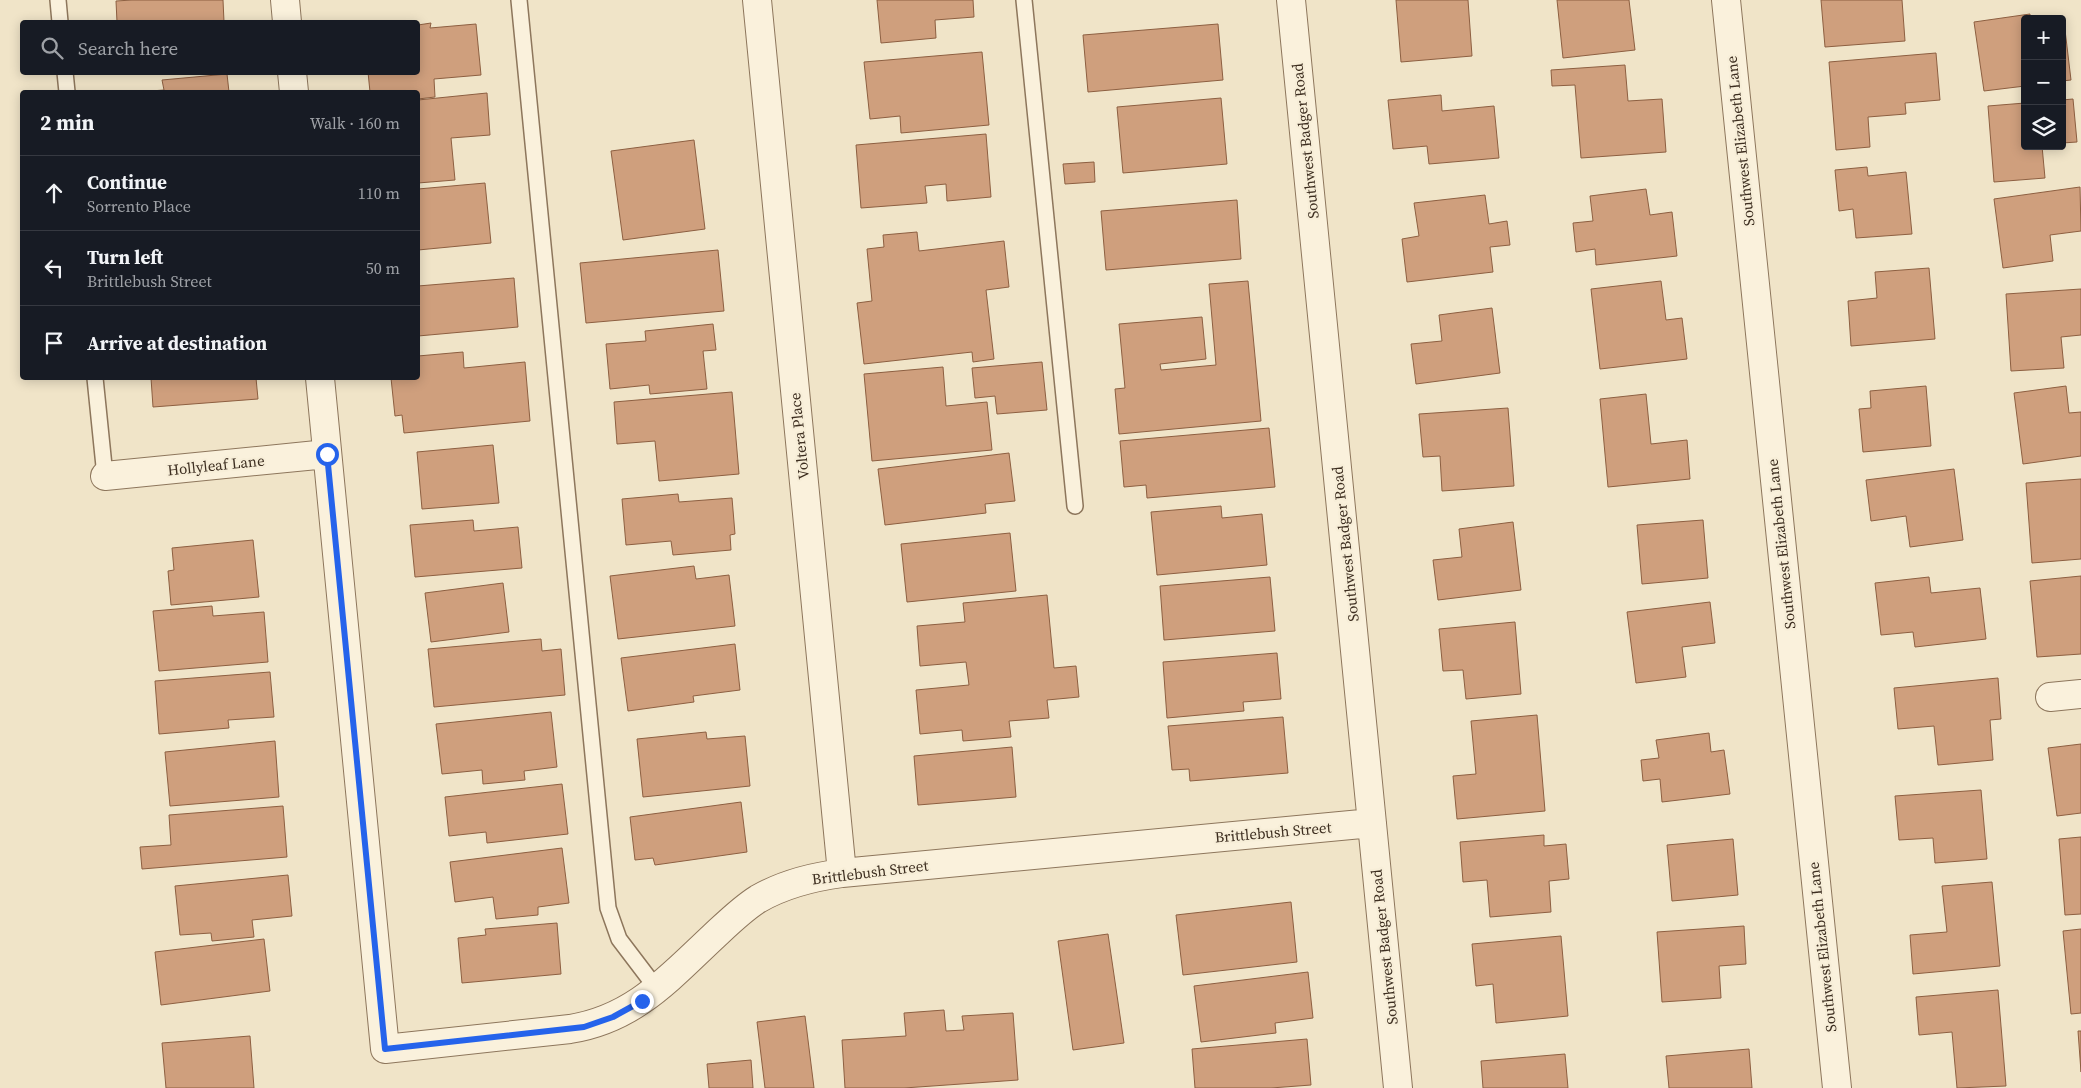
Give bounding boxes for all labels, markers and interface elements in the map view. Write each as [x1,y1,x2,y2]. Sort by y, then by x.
map controls [2021,15,2066,150]
button: + [2021,15,2066,60]
search box [20,20,420,75]
icon: search [38,34,66,62]
text: Search here [78,35,178,61]
street label: Southwest Elizabeth Lane [1721,55,1759,227]
button: − [2021,60,2066,105]
street label: Southwest Badger Road [1286,62,1324,220]
button: layers [2021,105,2066,150]
text: 2 min [40,108,95,137]
text: Walk · 160 m [310,112,400,134]
text: Continue [87,169,167,195]
icon: ahead [40,179,68,207]
text: 110 m [358,182,400,204]
text: Sorrento Place [87,195,191,217]
text: Turn left [87,244,163,270]
icon: left [40,254,68,282]
text: 50 m [366,257,400,279]
text: Brittlebush Street [87,270,212,292]
icon: arrive [40,329,68,357]
text: Arrive at destination [87,330,267,356]
street label: Voltera Place [784,391,814,480]
route start [316,443,339,466]
street label: Hollyleaf Lane [166,449,266,481]
street label: Southwest Elizabeth Lane [1762,458,1800,630]
street label: Southwest Badger Road [1326,465,1364,623]
street label: Brittlebush Street [1214,816,1332,848]
street label: Brittlebush Street [811,854,929,890]
street label: Southwest Elizabeth Lane [1803,861,1841,1033]
street label: Southwest Badger Road [1365,868,1403,1026]
route end [631,990,654,1013]

